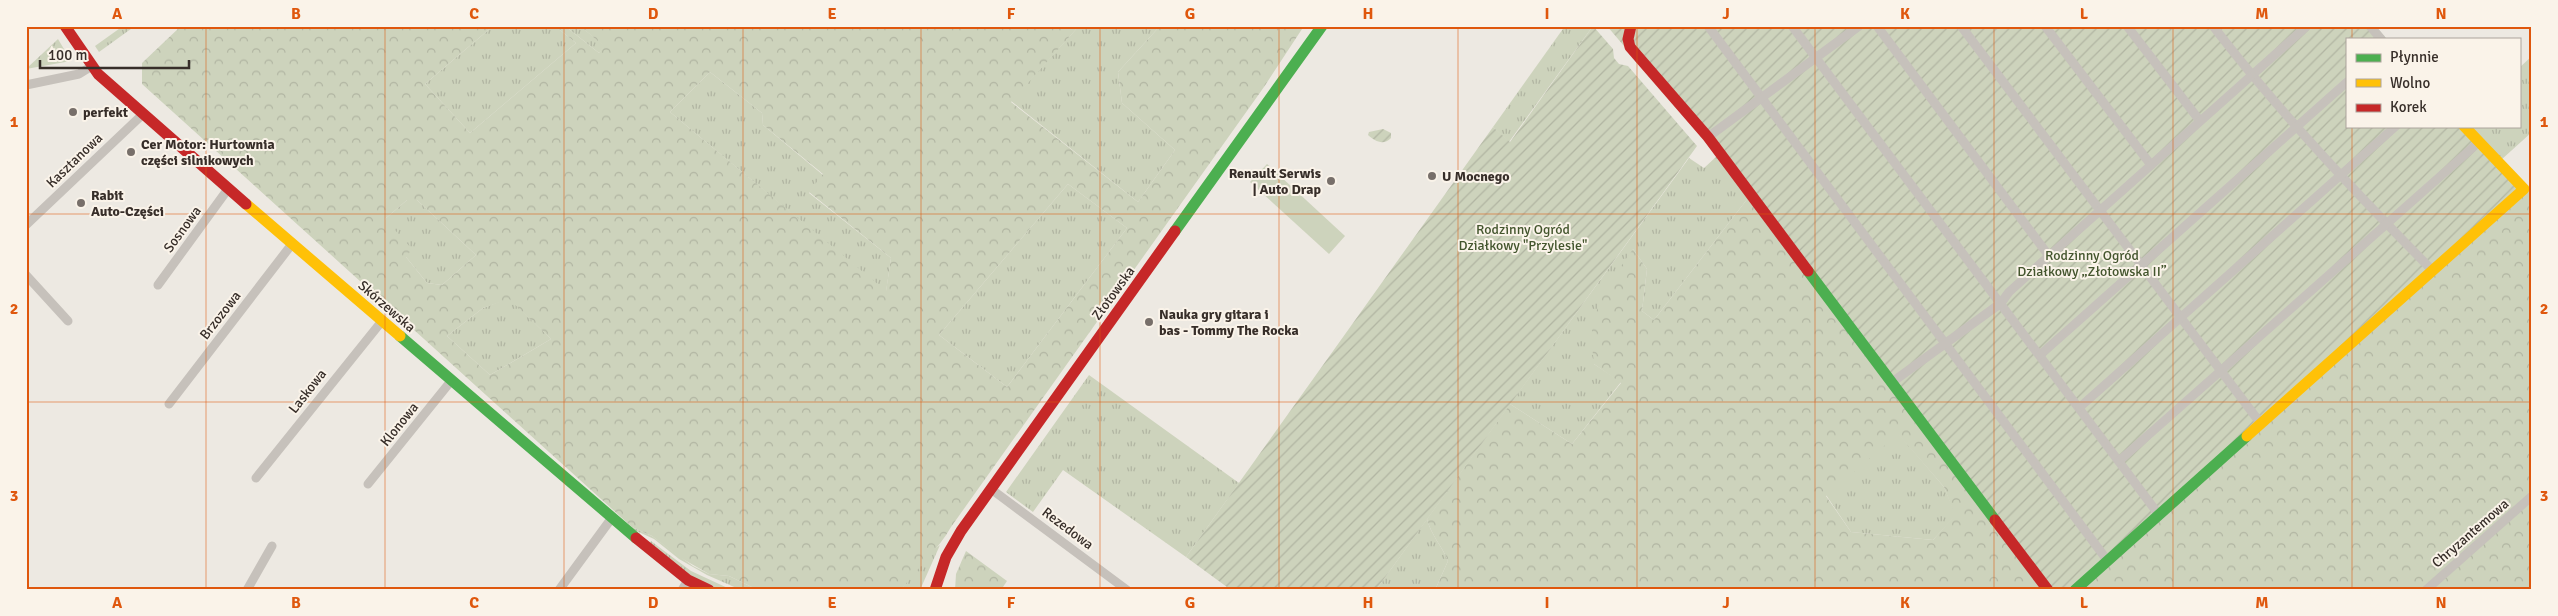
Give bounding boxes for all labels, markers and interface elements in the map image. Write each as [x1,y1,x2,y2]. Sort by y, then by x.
text: A [112,4,123,24]
text: B [291,4,301,24]
text: C [469,4,479,24]
text: D [648,4,659,24]
text: E [827,4,837,24]
text: F [1007,4,1016,24]
text: G [1185,4,1195,24]
text: H [1363,4,1373,24]
text: I [1544,4,1550,24]
text: J [1722,4,1730,24]
text: K [1900,4,1910,24]
text: L [2080,4,2089,24]
text: M [2255,4,2269,24]
text: N [2435,4,2447,24]
scale bar [40,38,189,70]
legend [2346,38,2520,128]
text: 100 m [48,46,88,64]
text: Płynnie [2390,48,2439,66]
text: Wolno [2390,74,2431,92]
text: Korek [2390,98,2427,116]
place label: perfekt [83,104,129,121]
marker: perfekt [67,106,79,118]
text: 1 [10,112,19,132]
text: 1 [2540,112,2549,132]
street label: Kasztanowa [43,129,106,191]
place label: Cer Motor: Hurtownia części silnikowych [141,136,275,169]
marker: Cer Motor: Hurtownia części silnikowych [125,146,137,158]
place label: Renault Serwis | Auto Drap [1229,165,1321,198]
place label: U Mocnego [1442,168,1510,185]
marker: U Mocnego [1426,170,1438,182]
marker: Renault Serwis | Auto Drap [1325,175,1337,187]
place label: Rabit Auto-Części [91,187,164,220]
marker: Rabit Auto-Części [75,197,87,209]
street label: Sosnowa [160,203,205,256]
park label: Rodzinny Ogród Działkowy "Przylesie" [1459,221,1587,254]
park label: Rodzinny Ogród Działkowy „Złotowska II” [2017,247,2167,280]
street label: Złotowska [1088,263,1138,323]
street label: Skórzewska [355,277,419,336]
street label: Brzozowa [196,288,245,343]
text: 2 [10,299,18,319]
text: 2 [2540,299,2548,319]
place label: Nauka gry gitara i bas - Tommy The Rocka [1159,306,1299,339]
marker: Nauka gry gitara i bas - Tommy The Rocka [1143,316,1155,328]
street label: Laskowa [285,366,330,417]
street label: Klonowa [377,399,422,450]
text: 3 [10,486,18,506]
text: 3 [2540,486,2548,506]
street label: Chryzantemowa [2428,495,2512,571]
street label: Rezedowa [1039,504,1097,553]
text: A [112,593,123,613]
text: B [291,593,301,613]
text: C [469,593,479,613]
text: D [648,593,659,613]
text: E [827,593,837,613]
text: F [1007,593,1016,613]
text: G [1185,593,1195,613]
text: H [1363,593,1373,613]
text: I [1544,593,1550,613]
text: J [1722,593,1730,613]
text: K [1900,593,1910,613]
text: L [2080,593,2089,613]
text: M [2255,593,2269,613]
text: N [2435,593,2447,613]

